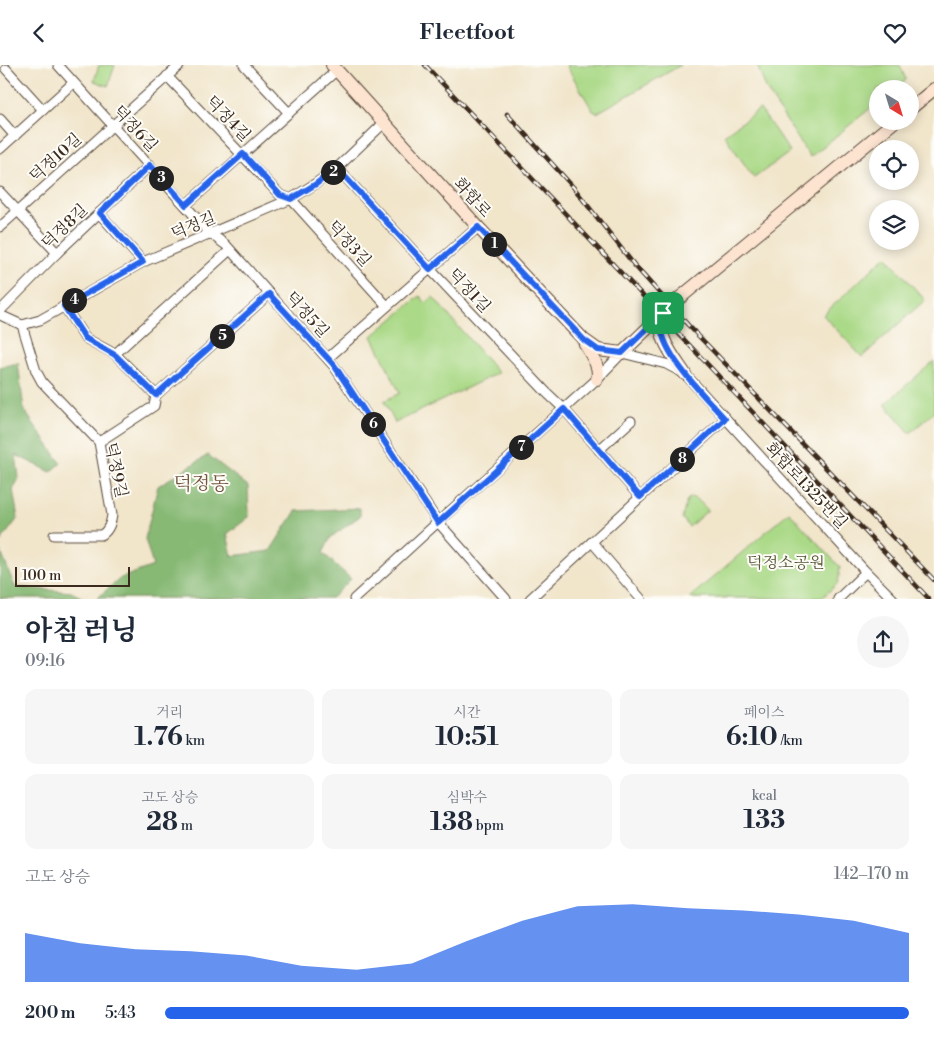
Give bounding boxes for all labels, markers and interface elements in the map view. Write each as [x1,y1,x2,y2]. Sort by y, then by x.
icon: back [25,19,53,47]
text: Fleetfoot [419,19,515,46]
icon: heart [881,19,909,47]
north arrow [869,80,919,130]
map controls [869,80,919,250]
street label: 덕정4길 [202,92,255,146]
street label: 덕정6길 [109,101,162,156]
street label: 덕정10길 [25,129,86,186]
button: locate [869,140,919,190]
pin: 2 [320,159,346,185]
text: 2 [329,163,338,181]
pin: 3 [148,165,174,191]
text: 3 [157,169,166,187]
street label: 화합로 [449,174,496,222]
street label: 덕정8길 [38,200,92,253]
button: layers [869,200,919,250]
street label: 덕정길 [168,208,219,244]
street label: 덕정3길 [323,216,375,271]
pin: 1 [482,231,506,257]
text: 1 [491,235,498,253]
street label: 덕정1길 [444,264,495,317]
pin: 4 [62,287,86,313]
street label: 덕정5길 [281,287,333,342]
text: 4 [70,291,79,309]
pin [642,292,684,334]
icon: arrive [649,299,677,327]
pin: 5 [210,323,234,349]
text: 5 [218,327,227,345]
pin: 6 [360,411,386,437]
text: 6 [369,415,378,433]
pin: 7 [508,435,534,459]
text: 7 [517,438,526,456]
street label: 화합로1325번길 [761,438,851,533]
street label: 덕정9길 [100,441,132,500]
pin: 8 [670,447,694,471]
text: 8 [678,450,687,468]
district label: 덕정동 [173,472,229,496]
park label: 덕정소공원 [747,553,825,573]
scale bar [15,563,130,587]
text: 100 m [22,567,61,585]
text: 아침 러닝 [25,614,138,649]
button: share [857,616,909,668]
text: 09:16 [25,651,65,671]
text: 거리 [156,704,183,722]
text: 시간 [453,704,481,722]
text: 페이스 [744,704,785,722]
text: 1.76 [134,722,183,753]
text: 10:51 [435,722,499,753]
text: 6:10 [726,722,778,753]
text: km [183,732,205,750]
text: /km [778,732,803,750]
text: kcal [752,787,777,805]
text: 고도 상승 [141,789,198,807]
text: 심박수 [447,789,487,807]
text: 133 [743,805,785,836]
text: 28 [146,807,178,838]
text: 138 [430,807,473,838]
text: m [178,817,193,835]
text: bpm [473,817,504,835]
text: 142–170 m [834,864,909,884]
text: 고도 상승 [25,867,90,887]
text: 200 m [25,1003,75,1023]
text: 5:43 [105,1003,136,1023]

